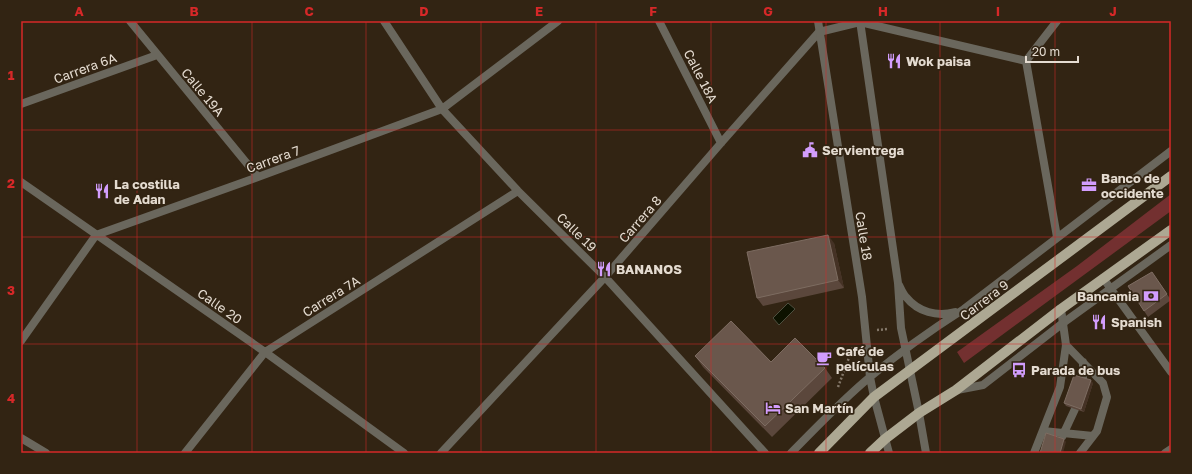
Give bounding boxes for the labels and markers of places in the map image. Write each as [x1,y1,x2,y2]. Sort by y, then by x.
restaurant icon: Wok paisa [885,52,903,70]
place label: Wok paisa [906,53,971,69]
public building icon: Servientrega [801,141,819,159]
place label: Servientrega [822,142,904,158]
place label: Banco de occidente [1101,170,1164,201]
place label: La costilla de Adan [114,176,180,207]
office icon: Banco de occidente [1080,176,1098,194]
restaurant icon: La costilla de Adan [93,182,111,200]
restaurant icon: BANANOS [595,260,613,278]
place label: BANANOS [616,261,682,277]
bank icon: Bancamia [1142,287,1160,305]
place label: Bancamia [1077,288,1139,304]
restaurant icon: Spanish [1090,313,1108,331]
place label: Spanish [1111,314,1162,330]
place label: Café de películas [836,343,894,374]
cafe icon: Café de películas [815,349,833,367]
bus stop icon: Parada de bus [1010,361,1028,379]
place label: Parada de bus [1031,362,1120,378]
hotel icon: San Martín [764,399,782,417]
place label: San Martín [785,400,854,416]

